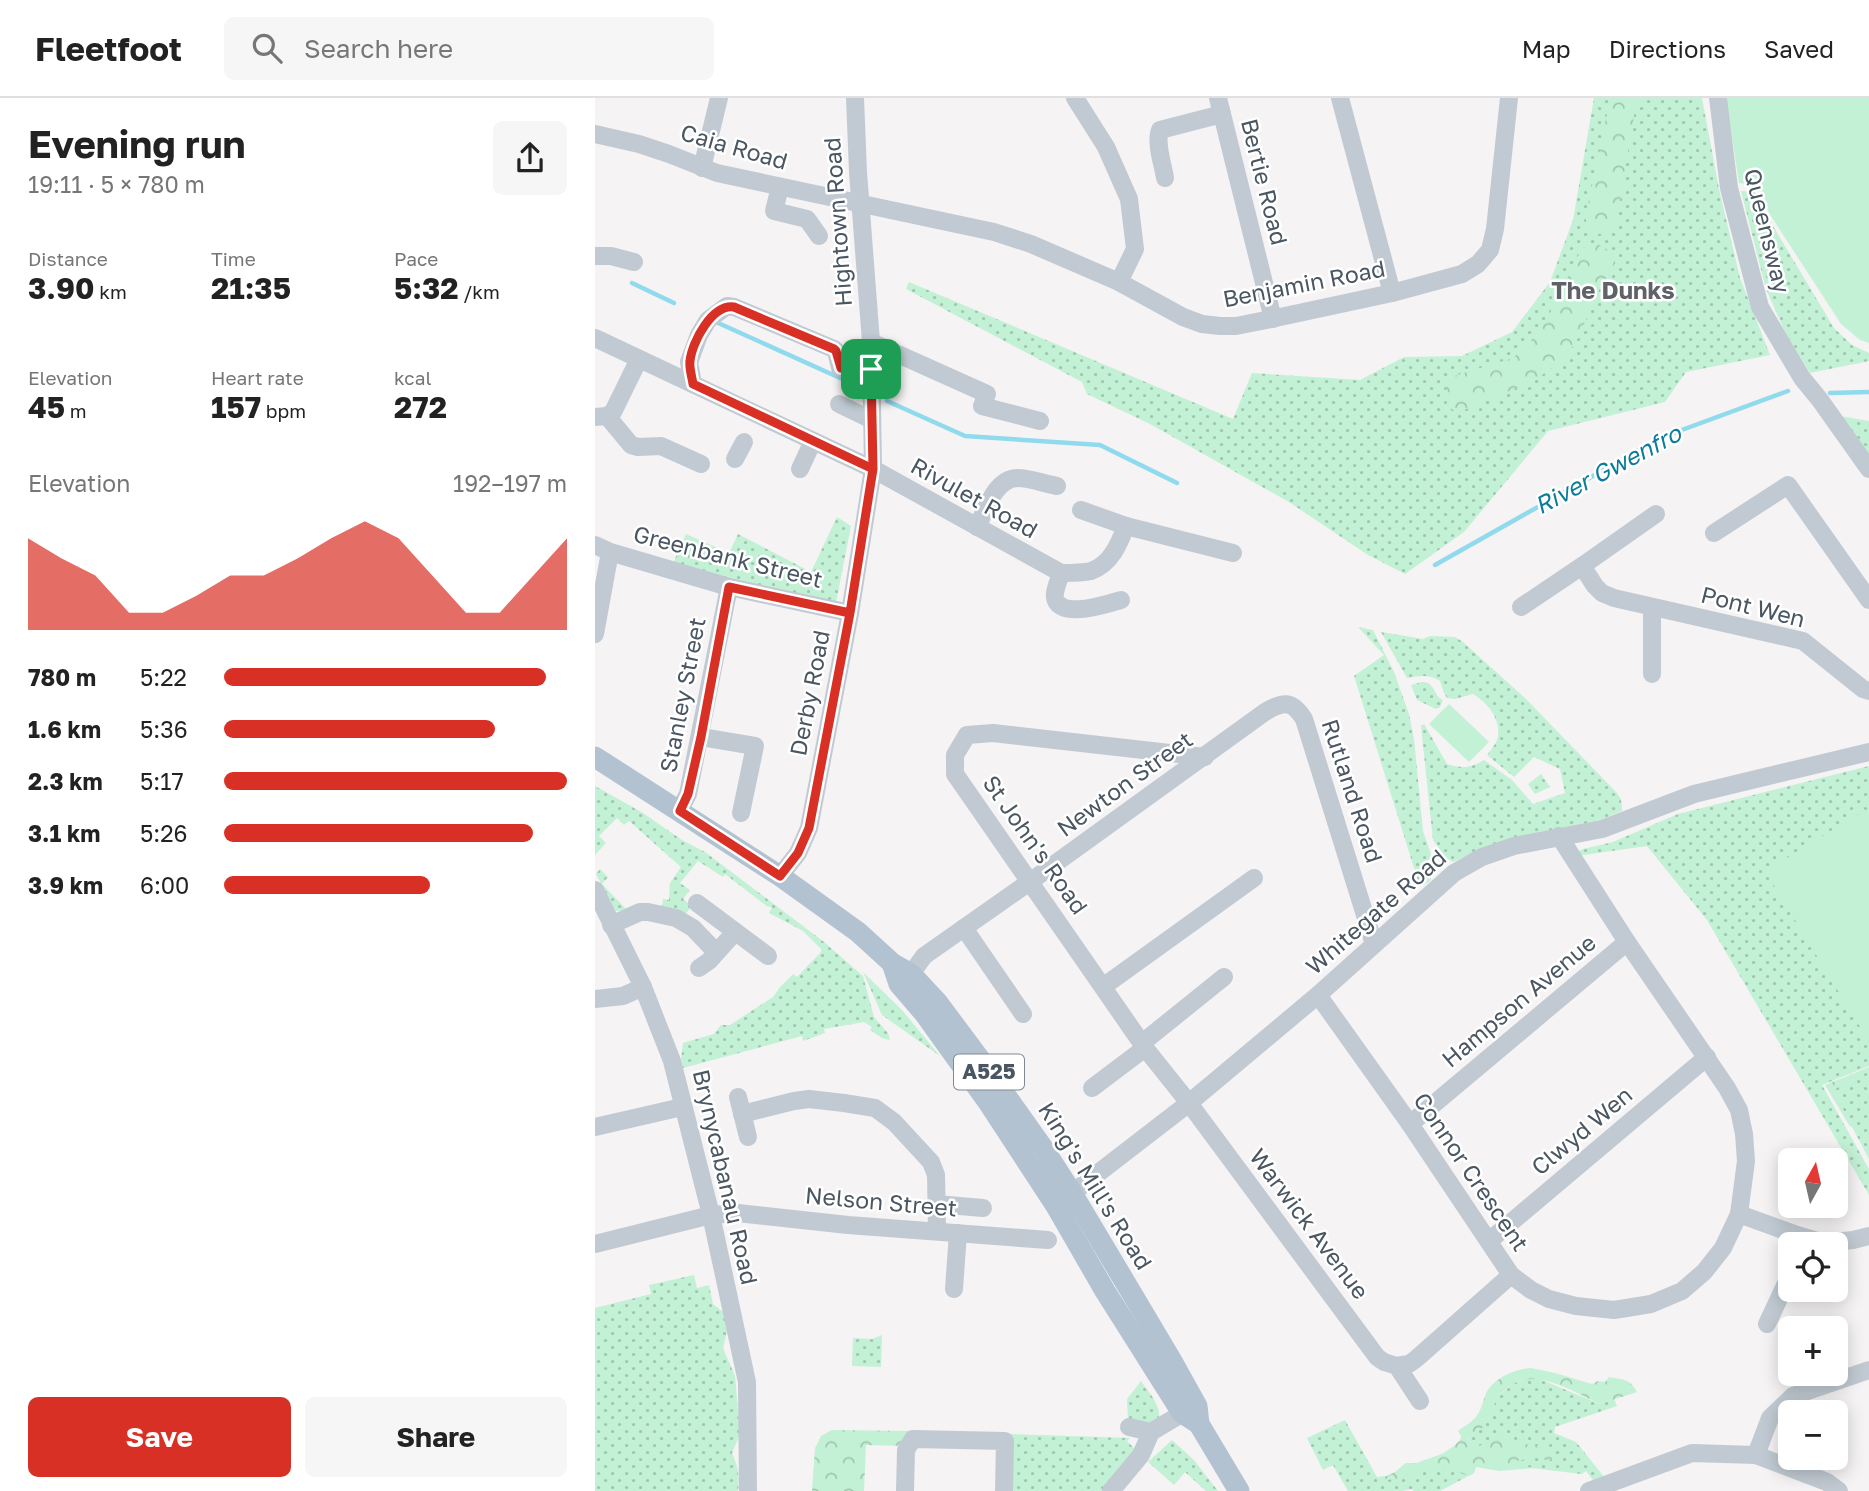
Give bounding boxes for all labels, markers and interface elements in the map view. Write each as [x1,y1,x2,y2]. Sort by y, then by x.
search box [224,17,714,80]
text: Fleetfoot [35,29,182,68]
icon: search [248,29,286,67]
text: Search here [304,33,453,64]
text: Map [1522,34,1571,63]
text: Directions [1609,34,1726,63]
text: Saved [1764,34,1834,63]
street label: Bertie Road [1236,116,1294,248]
street label: Caia Road [678,117,791,175]
text: Evening run [28,121,246,166]
button: share [493,121,567,195]
street label: Hightown Road [817,137,857,308]
street label: Queensway [1739,165,1797,296]
text: 19:11 · 5 × 780 m [28,170,205,198]
text: Distance [28,247,108,270]
text: Time [211,247,256,270]
text: Pace [394,247,438,270]
street label: Benjamin Road [1220,254,1387,312]
text: 3.90 [28,270,94,306]
text: 21:35 [211,270,291,306]
text: 5:32 [394,270,459,306]
district label: The Dunks [1551,275,1675,304]
text: km [94,280,127,303]
text: /km [459,280,500,303]
pin [841,339,901,399]
icon: arrive [852,350,890,388]
text: Elevation [28,366,113,389]
text: Heart rate [211,366,304,389]
text: kcal [394,366,432,389]
text: 45 [28,389,65,425]
text: 157 [211,389,261,425]
text: 272 [394,389,447,425]
text: m [65,399,87,422]
text: bpm [261,399,306,422]
water label: River Gwenfro [1529,417,1687,520]
street label: Rivulet Road [906,451,1043,543]
text: Elevation [28,469,130,497]
text: 192–197 m [453,469,567,497]
street label: Greenbank Street [631,519,826,593]
street label: Pont Wen [1698,580,1808,632]
street label: Stanley Street [653,615,711,775]
street label: Derby Road [783,628,835,758]
text: 780 m [28,663,96,691]
text: 5:22 [140,663,187,691]
text: 1.6 km [28,715,101,743]
text: 5:36 [140,715,188,743]
street label: Rutland Road [1317,715,1389,866]
street label: Newton Street [1051,725,1198,842]
text: 2.3 km [28,767,103,795]
text: 5:17 [140,767,184,795]
street label: St John's Road [978,770,1094,919]
text: 3.1 km [28,819,100,847]
text: 5:26 [140,819,188,847]
street label: Whitegate Road [1300,843,1451,980]
text: 3.9 km [28,871,103,899]
text: 6:00 [140,871,189,899]
street label: Hampson Avenue [1436,928,1601,1073]
road number: A525 [954,1054,1024,1090]
street label: Brynycabanau Road [688,1066,764,1287]
street label: Clwyd Wen [1525,1080,1637,1180]
street label: Connor Crescent [1408,1087,1535,1256]
street label: King's Mill's Road [1033,1096,1159,1274]
street label: Warwick Avenue [1244,1143,1375,1304]
north arrow [1778,1148,1848,1218]
map controls [1778,1148,1848,1470]
street label: Nelson Street [804,1180,958,1222]
button: locate [1778,1232,1848,1302]
button: + [1778,1316,1848,1386]
button: Save [28,1397,291,1477]
button: Share [305,1397,567,1477]
button: − [1778,1400,1848,1470]

